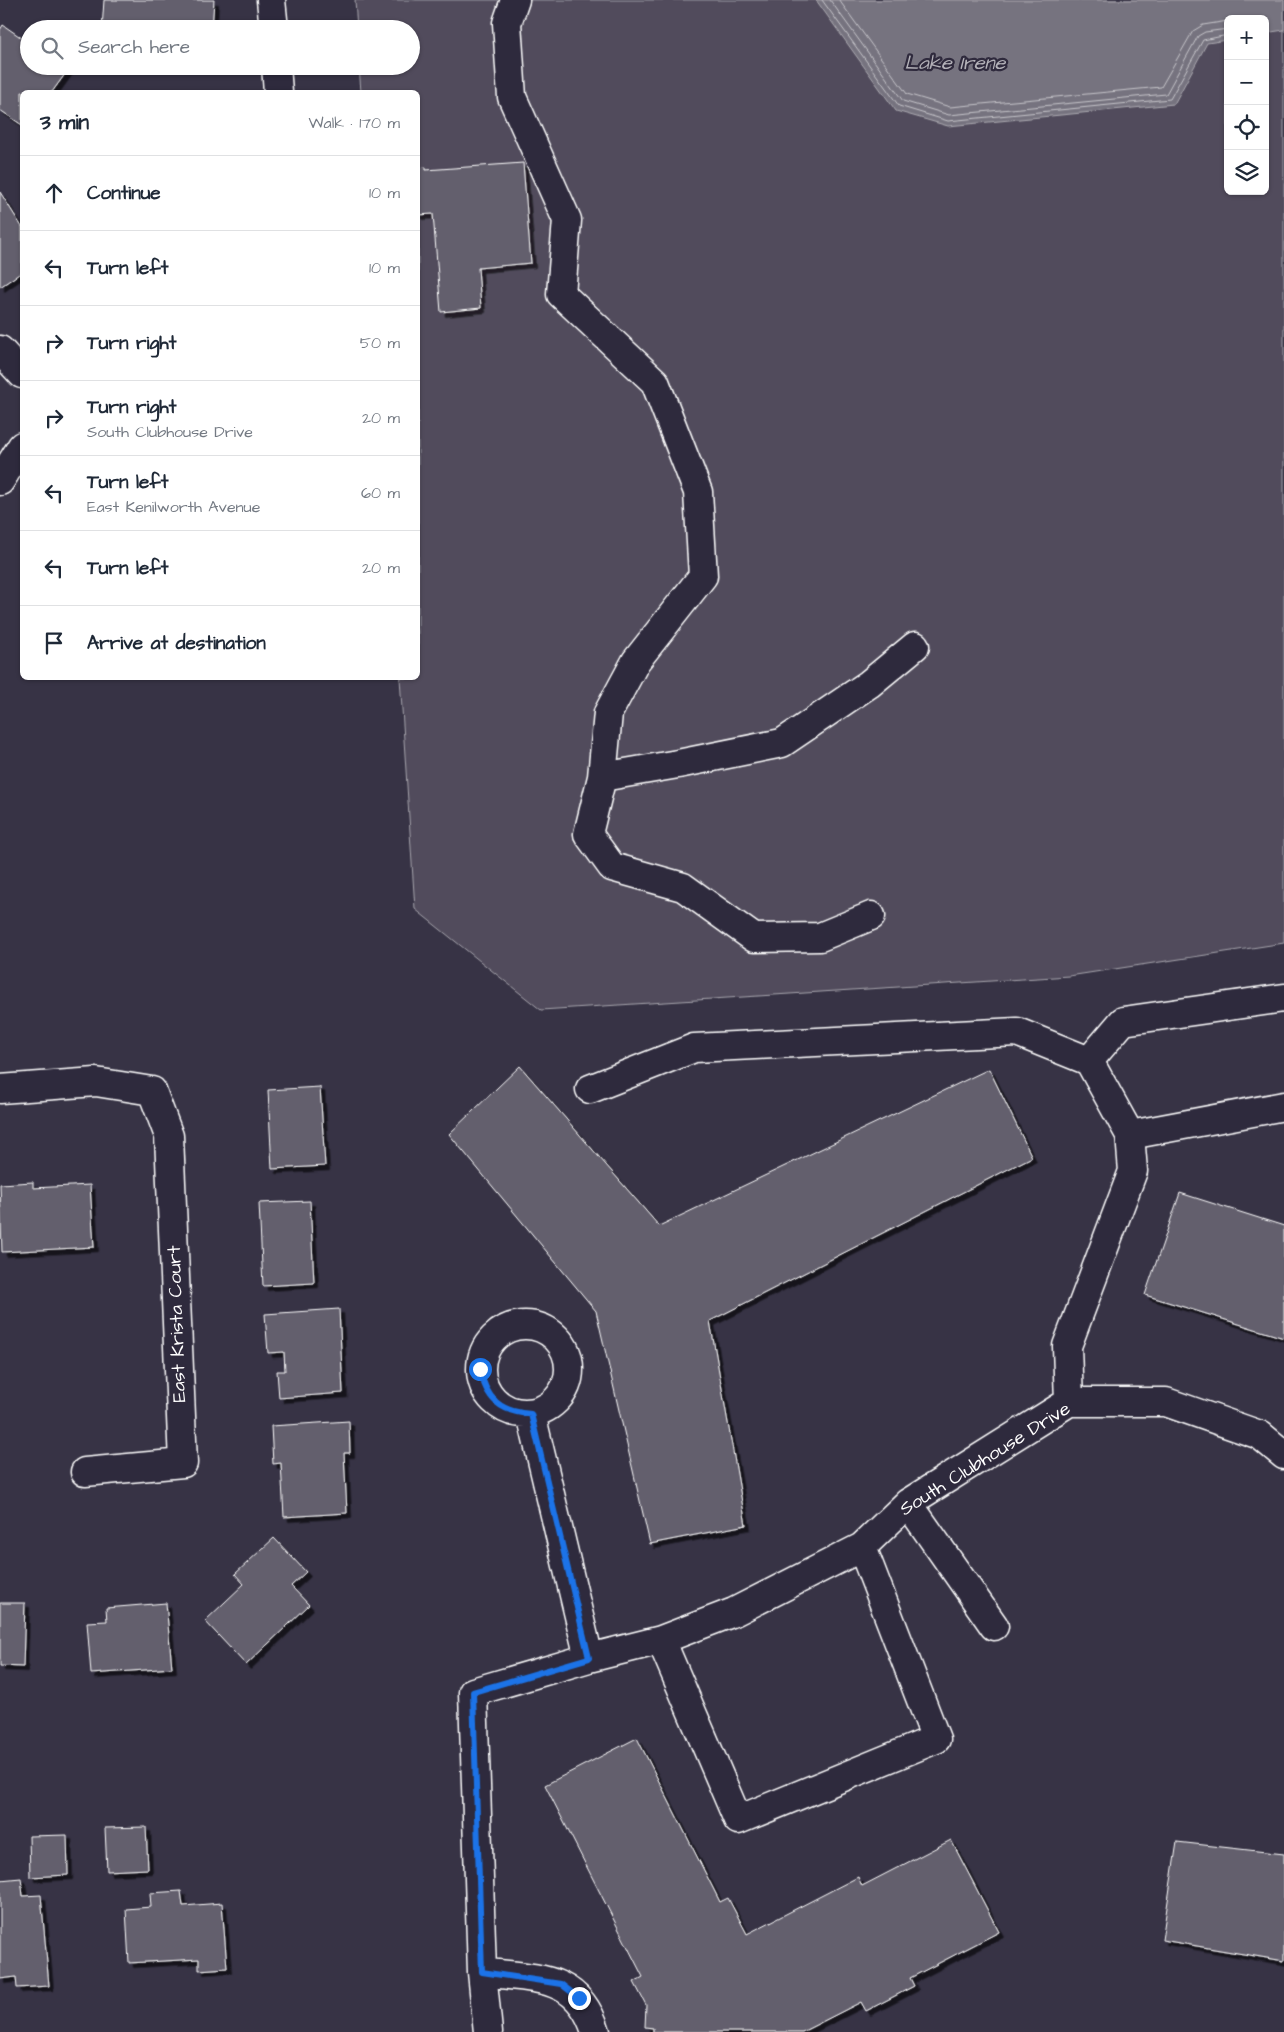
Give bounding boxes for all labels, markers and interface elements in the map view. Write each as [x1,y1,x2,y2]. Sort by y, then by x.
map controls [1224,15,1269,195]
button: + [1224,15,1269,60]
search box [20,20,420,75]
icon: search [38,34,66,62]
text: Search here [78,34,190,61]
water label: Lake Irene [905,49,1007,77]
button: − [1224,60,1269,105]
button: locate [1224,105,1269,150]
text: 3 min [40,108,89,137]
text: Walk · 170 m [309,112,400,134]
button: layers [1224,150,1269,195]
icon: ahead [40,179,68,207]
text: Continue [87,180,161,207]
text: 10 m [369,182,400,204]
icon: left [40,254,68,282]
text: Turn left [87,255,168,282]
text: 10 m [369,257,400,279]
icon: right [40,329,68,357]
text: Turn right [87,330,176,357]
text: 50 m [360,332,400,354]
text: Turn right [87,394,176,421]
icon: right [40,404,68,432]
text: 20 m [362,407,400,429]
text: South Clubhouse Drive [87,421,253,443]
text: Turn left [87,469,168,496]
icon: left [40,479,68,507]
text: 60 m [361,482,400,504]
text: East Kenilworth Avenue [87,496,260,518]
icon: left [40,554,68,582]
text: Turn left [87,555,168,582]
text: 20 m [362,557,400,579]
icon: arrive [40,629,68,657]
text: Arrive at destination [87,630,266,657]
street label: East Krista Court [161,1245,193,1403]
route start [469,1358,492,1381]
street label: South Clubhouse Drive [894,1395,1076,1523]
route end [568,1987,591,2010]

